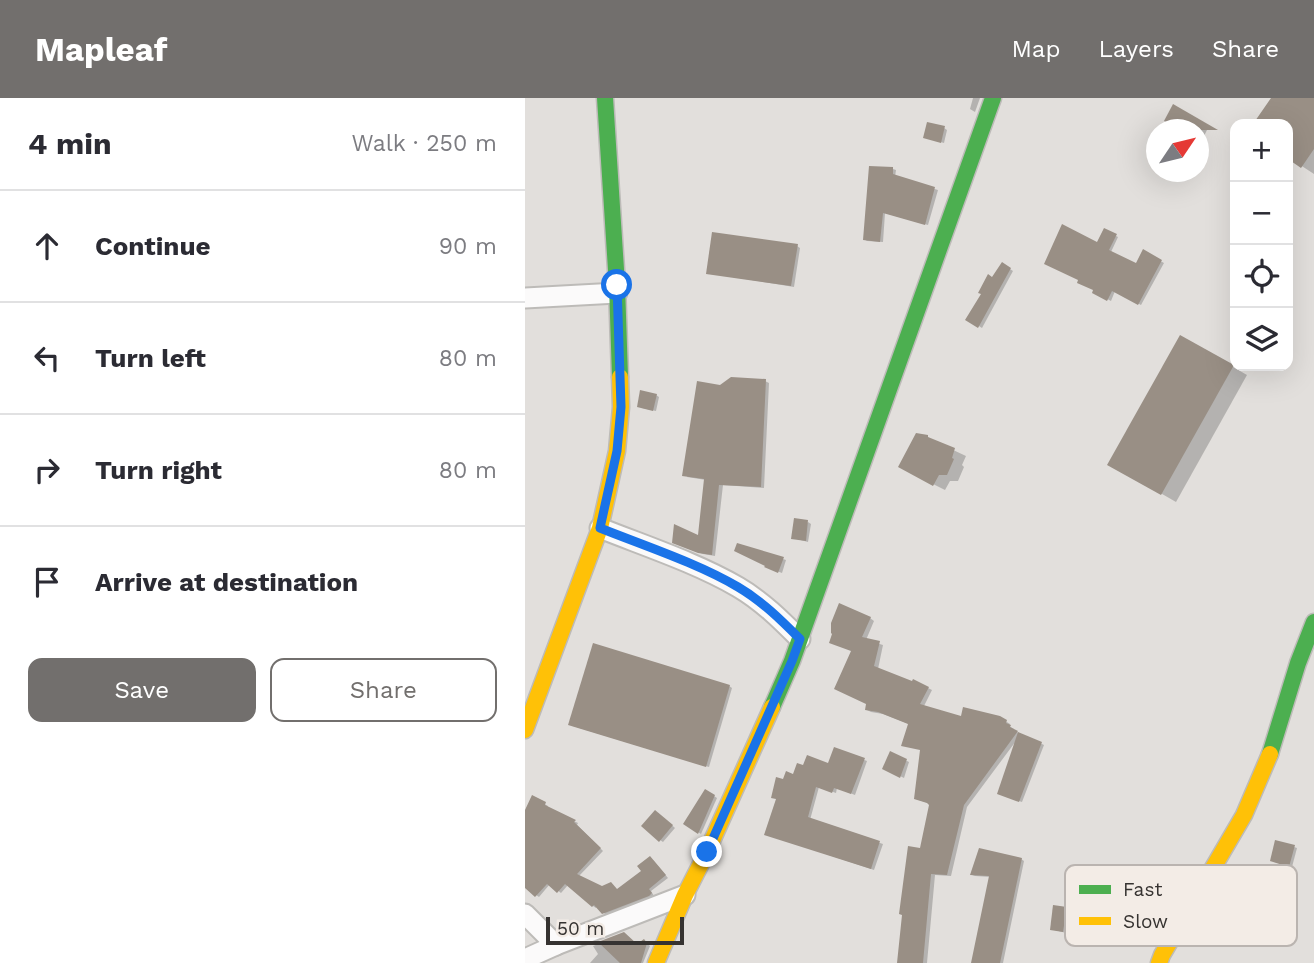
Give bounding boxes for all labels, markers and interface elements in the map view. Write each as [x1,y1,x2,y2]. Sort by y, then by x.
text: Mapleaf [35,30,167,69]
text: Map [1012,35,1060,63]
text: Layers [1098,35,1174,63]
text: Share [1212,35,1279,63]
north arrow [1146,119,1209,182]
map controls [1230,119,1293,371]
button: + [1230,119,1293,182]
text: 4 min [28,126,112,161]
text: Walk · 250 m [351,130,497,157]
button: − [1230,182,1293,245]
icon: ahead [28,227,66,265]
text: Continue [95,231,211,261]
text: 90 m [439,233,497,260]
button: locate [1230,245,1293,308]
route start [601,269,632,300]
button: layers [1230,308,1293,371]
icon: left [28,339,66,377]
text: Turn left [95,343,206,373]
text: 80 m [439,345,497,372]
icon: right [28,451,66,489]
text: Turn right [95,455,222,485]
text: 80 m [439,457,497,484]
icon: arrive [28,563,66,601]
text: Arrive at destination [95,567,358,597]
button: Save [28,658,256,722]
button: Share [270,658,497,722]
route end [691,836,722,867]
legend [1065,865,1297,946]
text: Fast [1123,878,1162,901]
text: Slow [1123,910,1168,933]
scale bar [546,914,684,946]
text: 50 m [557,917,604,940]

